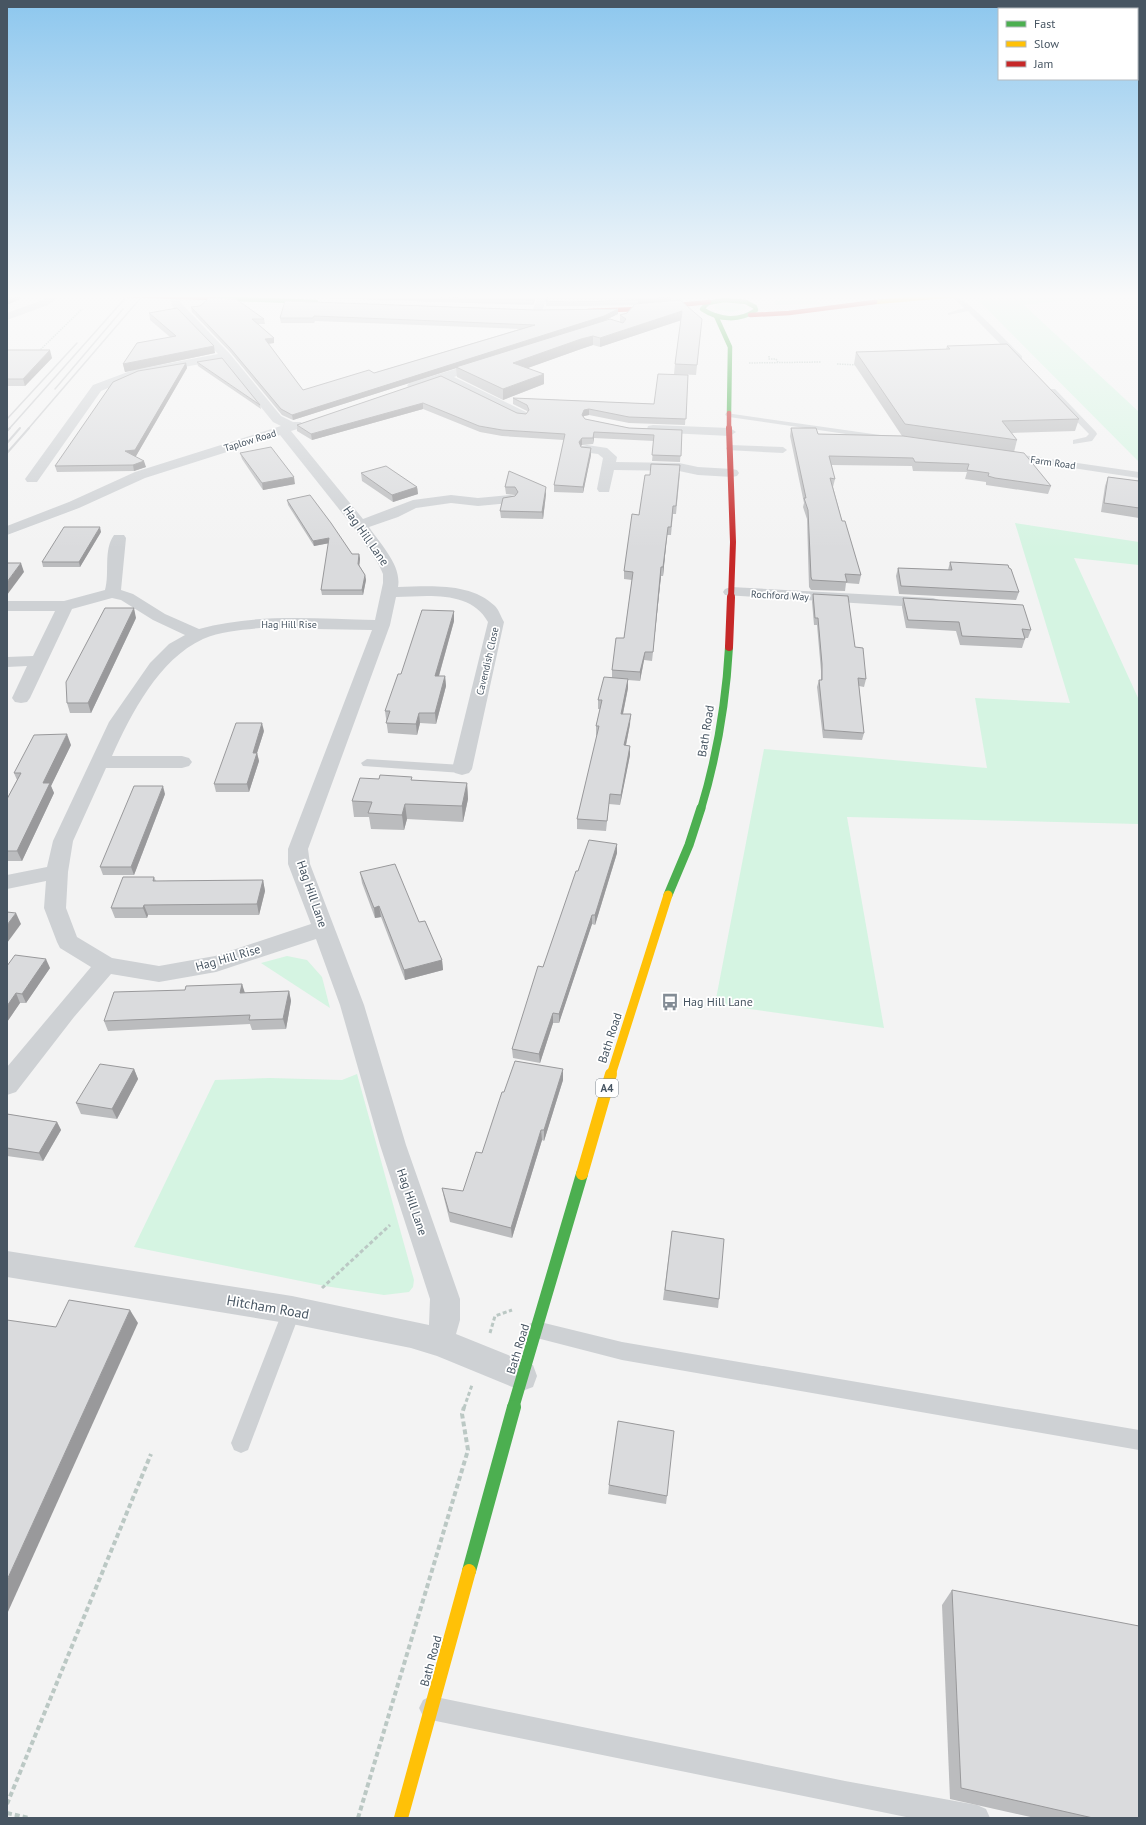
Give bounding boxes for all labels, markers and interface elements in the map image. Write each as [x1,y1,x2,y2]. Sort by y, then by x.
legend [998,8,1138,80]
text: Fast [1034,16,1055,31]
text: Slow [1034,36,1059,51]
text: Jam [1033,56,1053,71]
street label: Taplow Road [222,426,278,455]
street label: Farm Road [1029,453,1076,472]
street label: Hag Hill Lane [340,503,393,569]
street label: Rochford Way [751,587,810,604]
street label: Hag Hill Rise [261,618,317,631]
street label: Cavendish Close [473,626,502,696]
street label: Bath Road [694,704,717,758]
street label: Hag Hill Lane [294,858,331,929]
street label: Hag Hill Rise [194,941,262,974]
bus stop icon: Hag Hill Lane [660,992,680,1012]
place label: Hag Hill Lane [683,994,753,1009]
street label: Bath Road [594,1011,625,1065]
road number: A4 [596,1079,618,1097]
street label: Hag Hill Lane [394,1166,431,1237]
street label: Hitcham Road [225,1291,311,1323]
street label: Bath Road [503,1322,532,1376]
street label: Bath Road [417,1634,445,1688]

